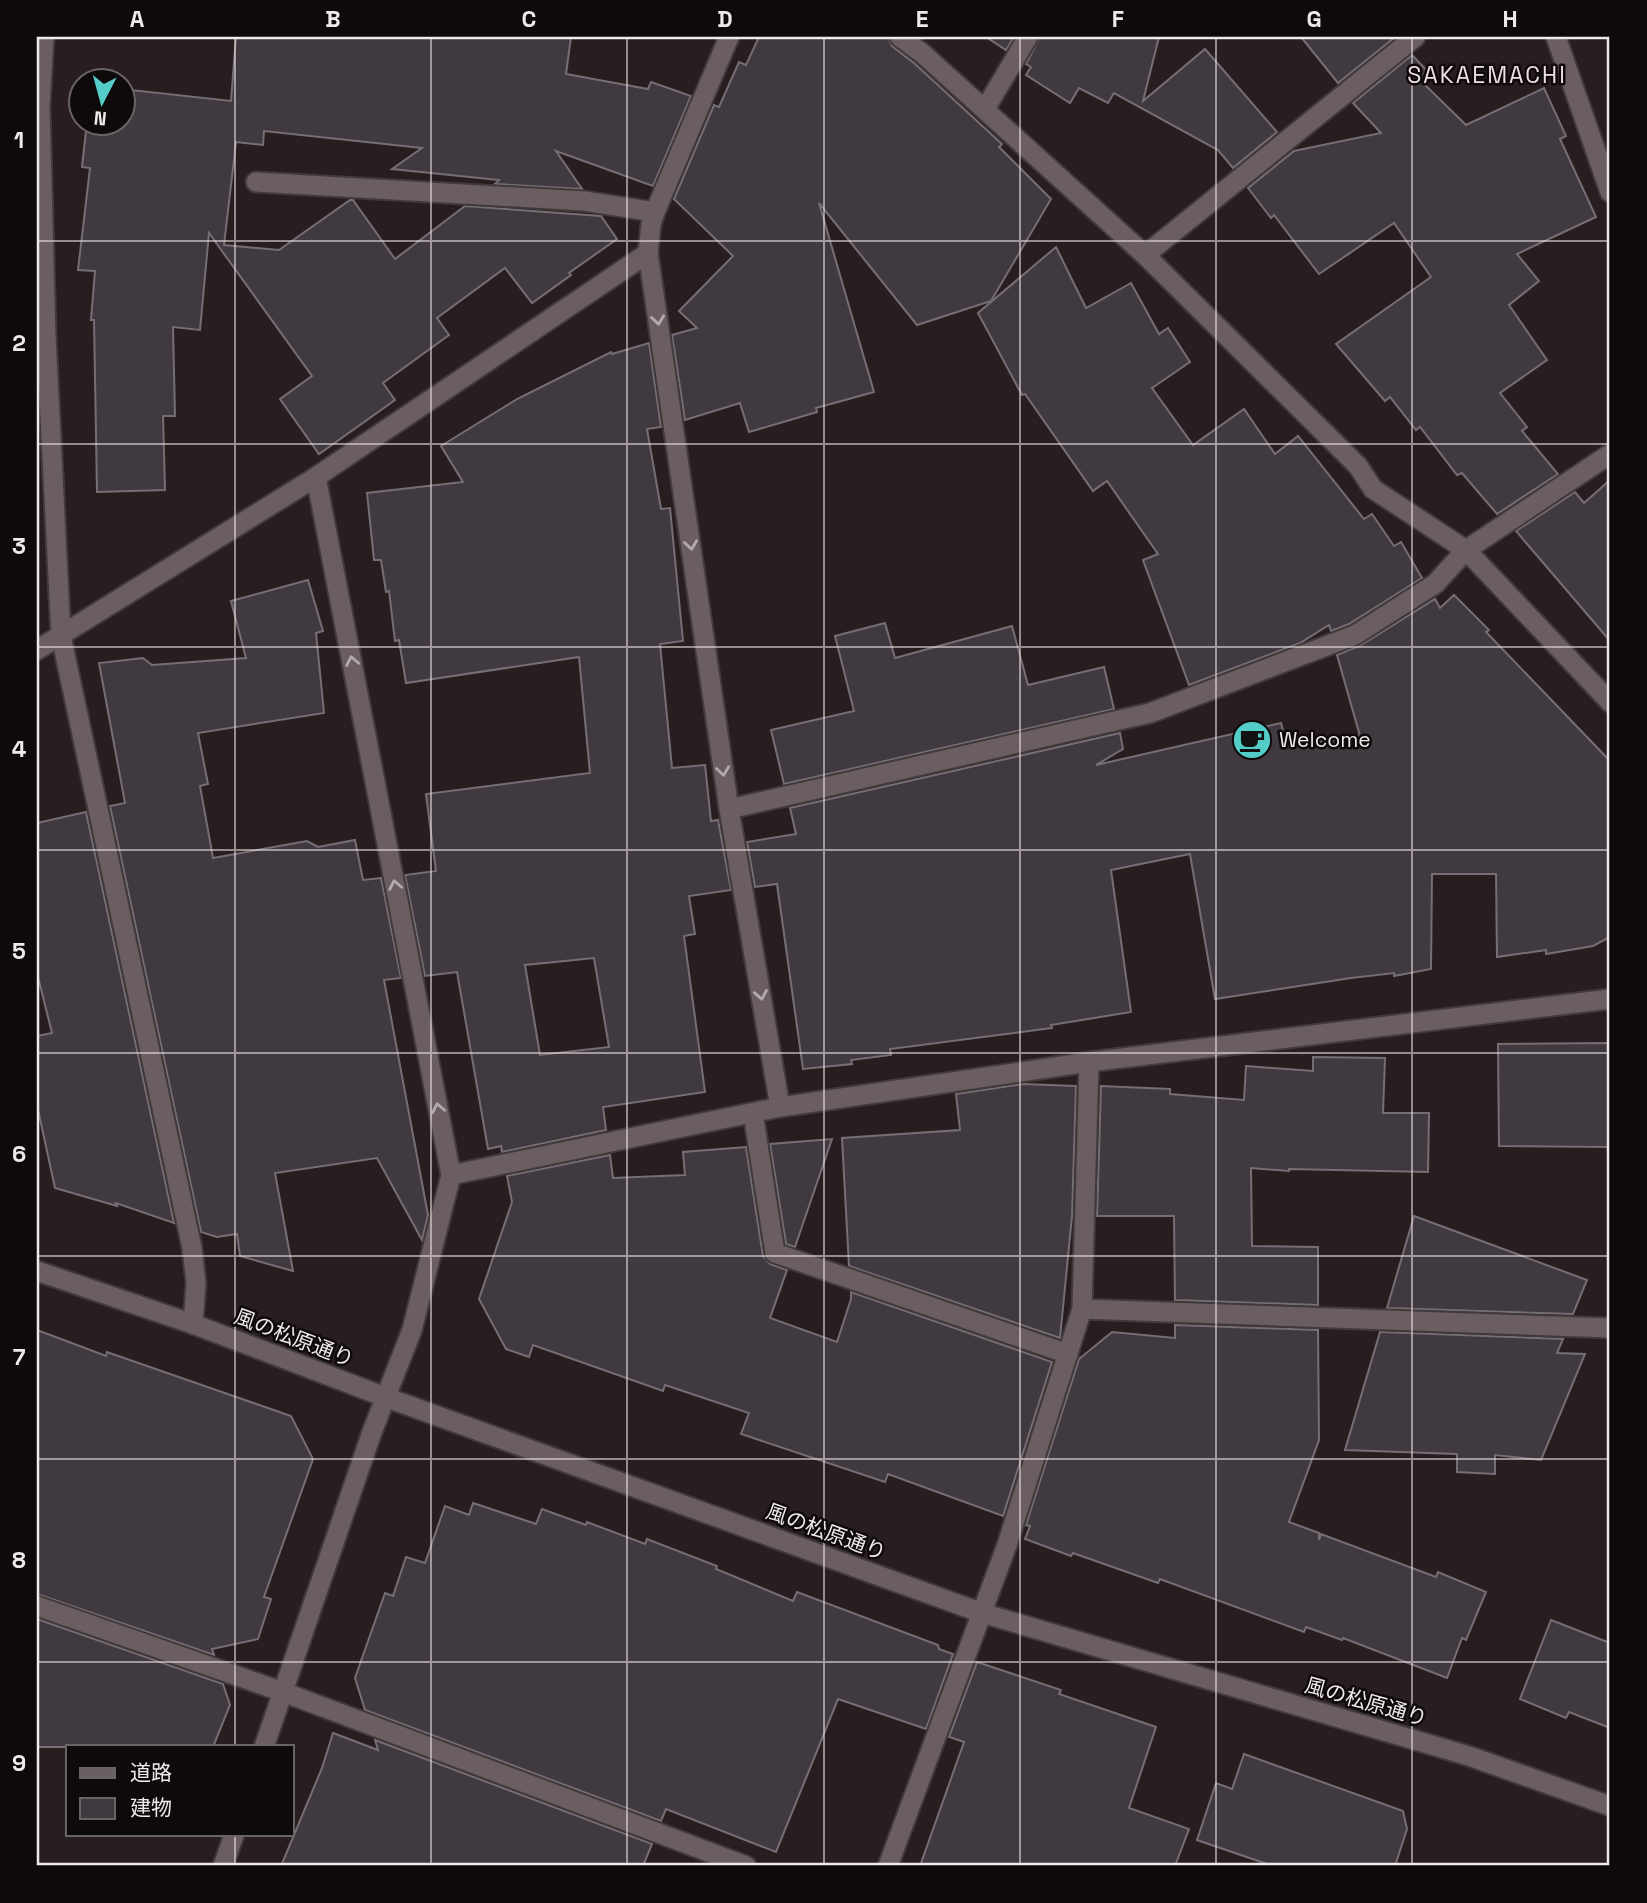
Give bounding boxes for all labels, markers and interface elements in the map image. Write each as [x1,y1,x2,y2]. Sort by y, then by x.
text: A [130,4,145,34]
text: B [325,4,341,34]
text: C [522,4,536,34]
text: D [717,4,733,34]
text: E [916,4,928,34]
text: F [1112,4,1124,34]
text: G [1306,4,1322,34]
text: H [1502,4,1518,34]
district label: SAKAEMACHI [1407,60,1567,90]
north arrow [66,66,136,136]
text: N [93,105,108,132]
text: 1 [14,125,24,155]
one-way arrow [650,314,665,326]
text: 2 [12,328,26,358]
text: 3 [12,531,26,561]
one-way arrow [683,540,698,551]
one-way arrow [345,655,360,667]
cafe icon: Welcome [1231,719,1273,761]
place label: Welcome [1279,726,1371,753]
text: 4 [12,734,27,764]
one-way arrow [715,765,730,776]
one-way arrow [388,879,403,891]
text: 5 [12,936,26,966]
one-way arrow [753,989,768,1001]
one-way arrow [432,1102,447,1114]
text: 6 [12,1139,26,1169]
street label: 風の松原通り [231,1302,358,1373]
text: 7 [13,1342,26,1372]
street label: 風の松原通り [762,1497,890,1566]
text: 8 [12,1545,26,1575]
street label: 風の松原通り [1302,1671,1430,1732]
legend [66,1745,294,1836]
text: 9 [12,1748,26,1778]
text: 道路 [130,1759,172,1786]
text: 建物 [130,1794,172,1821]

